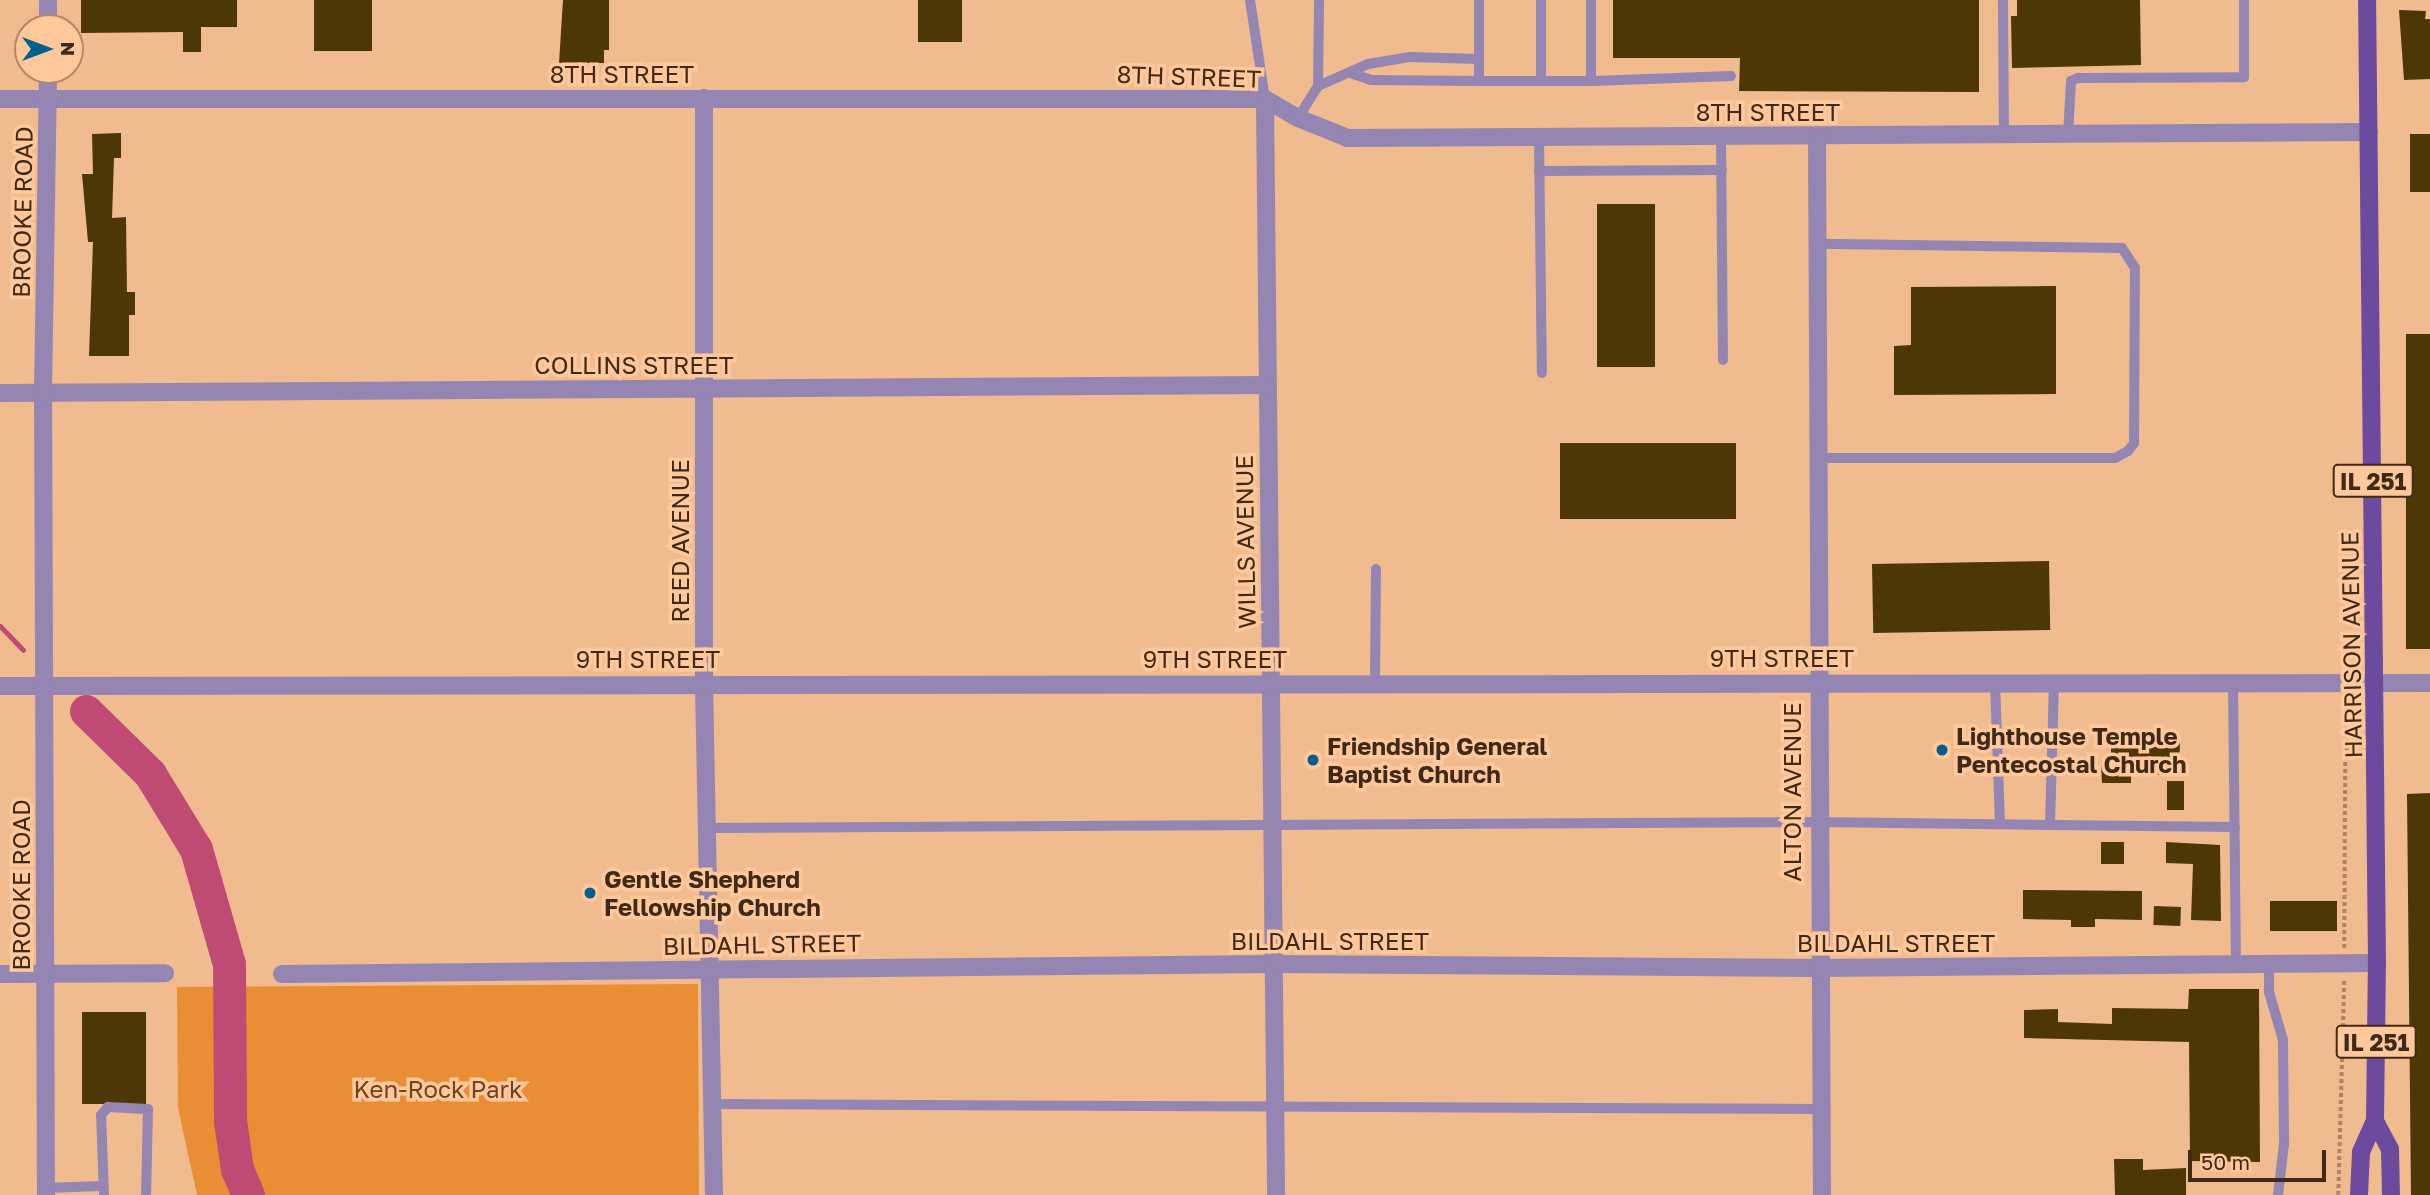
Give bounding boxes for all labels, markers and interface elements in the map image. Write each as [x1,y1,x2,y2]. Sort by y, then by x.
north arrow [14,14,84,84]
text: N [57,42,80,56]
street label: 8TH STREET [1116,59,1262,93]
street label: 8TH STREET [550,60,694,88]
street label: 8TH STREET [1696,98,1840,126]
street label: BROOKE ROAD [6,126,38,298]
street label: COLLINS STREET [534,351,734,379]
street label: WILLS AVENUE [1229,455,1261,629]
street label: REED AVENUE [666,459,694,623]
road number: IL 251 [2331,461,2415,500]
street label: HARRISON AVENUE [2335,531,2367,759]
street label: 9TH STREET [1710,644,1854,672]
street label: 9TH STREET [576,645,720,673]
street label: 9TH STREET [1143,645,1287,673]
street label: ALTON AVENUE [1778,702,1806,882]
place label: Lighthouse Temple Pentecostal Church [1956,722,2187,778]
place label: Friendship General Baptist Church [1327,732,1547,788]
marker: Lighthouse Temple Pentecostal Church [1934,742,1950,758]
marker: Friendship General Baptist Church [1305,752,1321,768]
street label: BROOKE ROAD [7,799,35,971]
place label: Gentle Shepherd Fellowship Church [604,865,821,921]
marker: Gentle Shepherd Fellowship Church [582,885,598,901]
street label: BILDAHL STREET [1231,927,1429,955]
street label: BILDAHL STREET [663,928,861,960]
street label: BILDAHL STREET [1797,929,1995,957]
road number: IL 251 [2334,1023,2418,1062]
park label: Ken-Rock Park [354,1075,522,1103]
scale bar [2192,1136,2330,1180]
text: 50 m [2201,1149,2250,1175]

